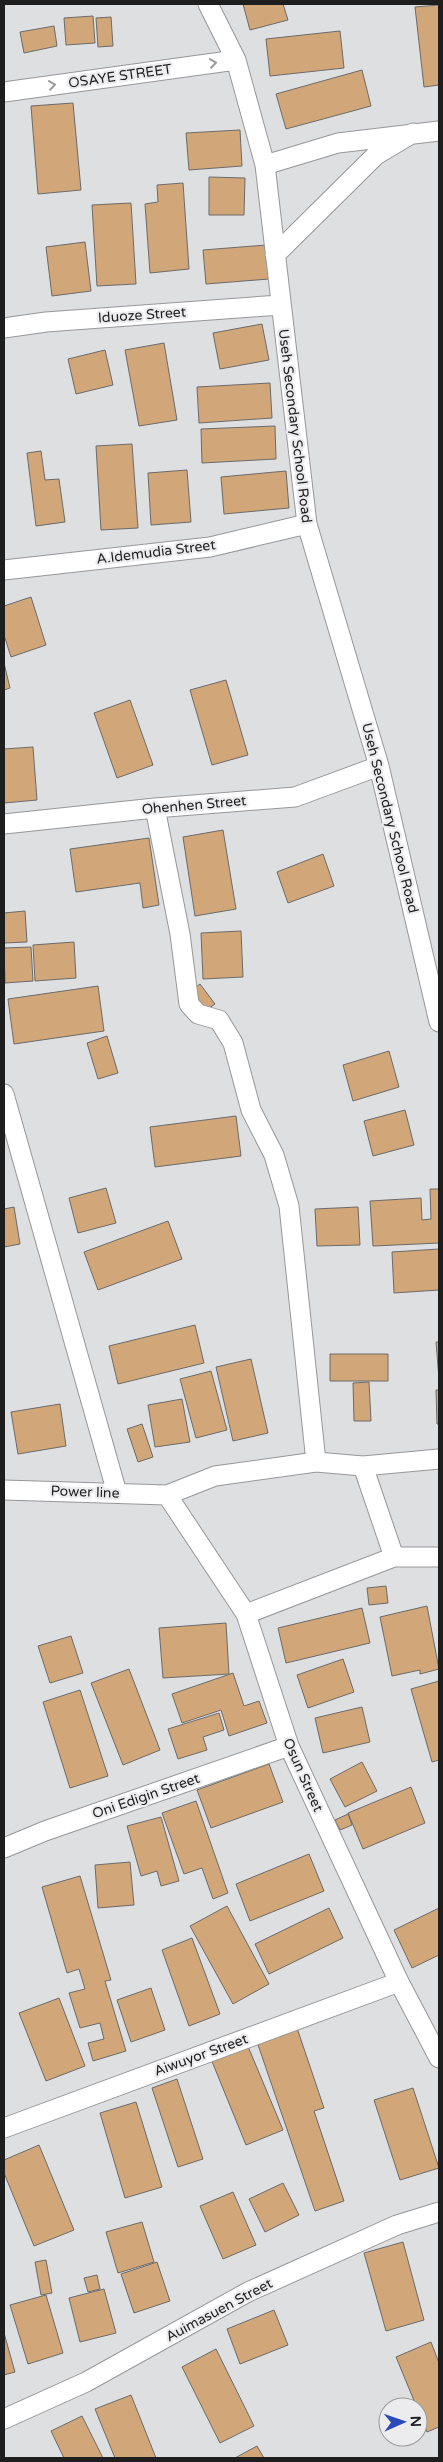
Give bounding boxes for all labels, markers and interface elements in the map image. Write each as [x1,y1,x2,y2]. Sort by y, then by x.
one-way arrow [209,59,217,69]
street label: OSAYE STREET [67,60,173,92]
one-way arrow [48,80,56,91]
street label: Iduoze Street [97,303,187,327]
street label: Useh Secondary School Road [275,328,315,524]
street label: A.Idemudia Street [96,536,217,568]
street label: Useh Secondary School Road [358,721,422,915]
street label: Ohenhen Street [141,792,248,818]
street label: Power line [50,1482,120,1502]
street label: Osun Street [279,1736,327,1815]
street label: Oni Edigin Street [90,1769,203,1822]
street label: Aiwuyor Street [152,2030,251,2080]
street label: Auimasuen Street [163,2274,276,2345]
north arrow [378,2397,428,2447]
text: N [407,2416,424,2427]

